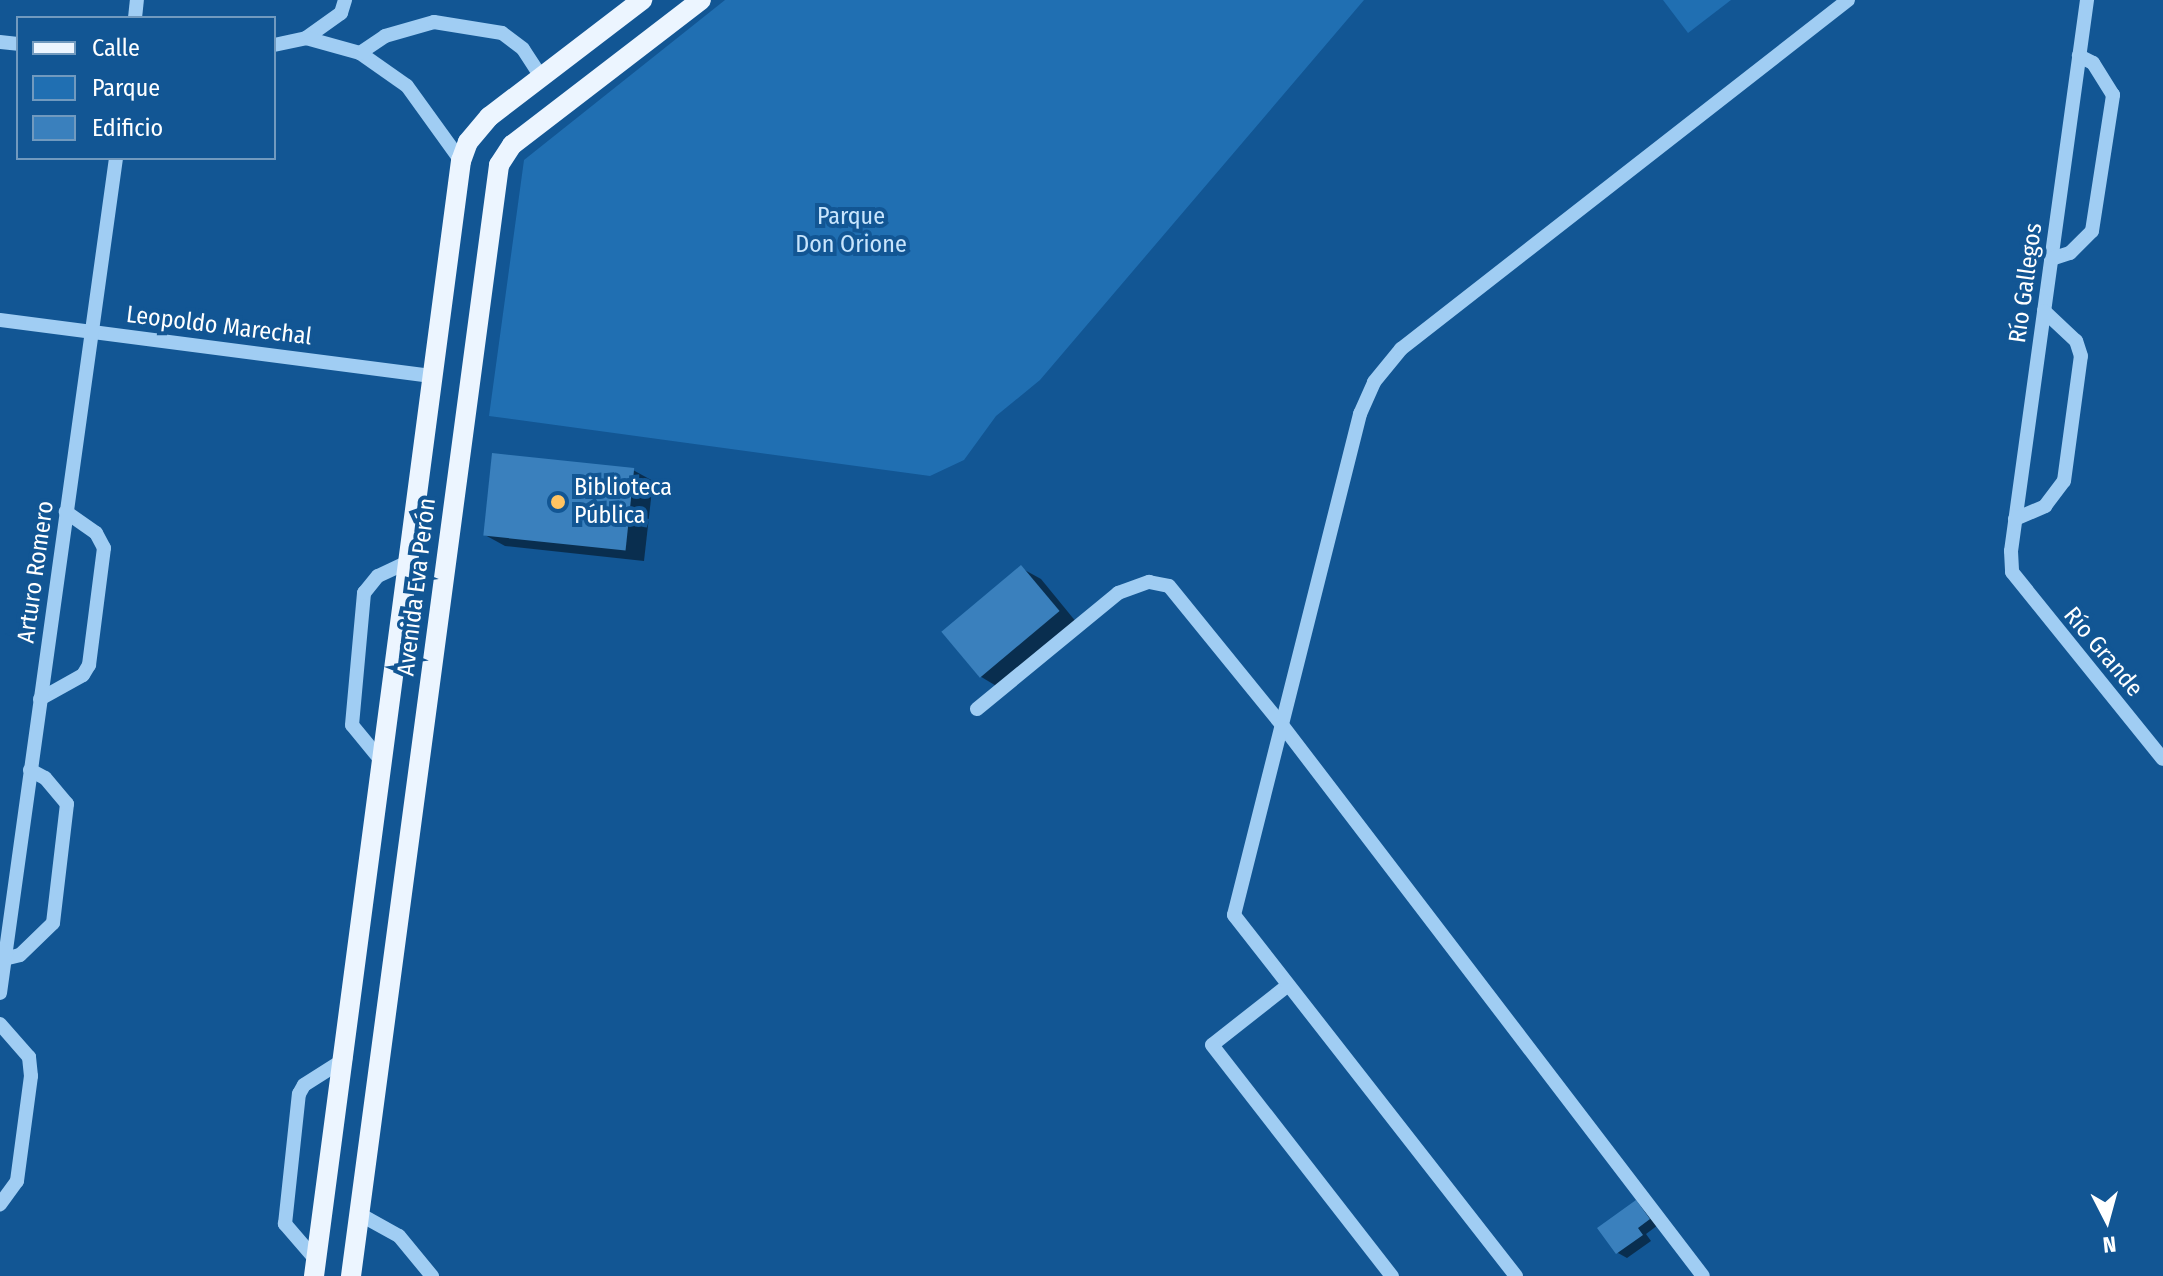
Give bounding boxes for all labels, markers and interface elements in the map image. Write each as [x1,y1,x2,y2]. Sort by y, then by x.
legend [16,16,276,160]
text: Calle [92,34,140,62]
text: Parque [92,74,160,102]
text: Edificio [92,114,163,142]
park label: Parque Don Orione [795,203,907,259]
street label: Río Gallegos [2003,221,2049,345]
street label: Leopoldo Marechal [125,300,313,352]
place label: Biblioteca Pública [574,474,672,530]
marker: Biblioteca Pública [549,493,567,511]
street label: Avenida Eva Perón [392,496,442,678]
street label: Arturo Romero [12,499,60,645]
street label: Río Grande [2057,601,2149,703]
north arrow [2067,1180,2147,1260]
text: N [2102,1230,2118,1258]

